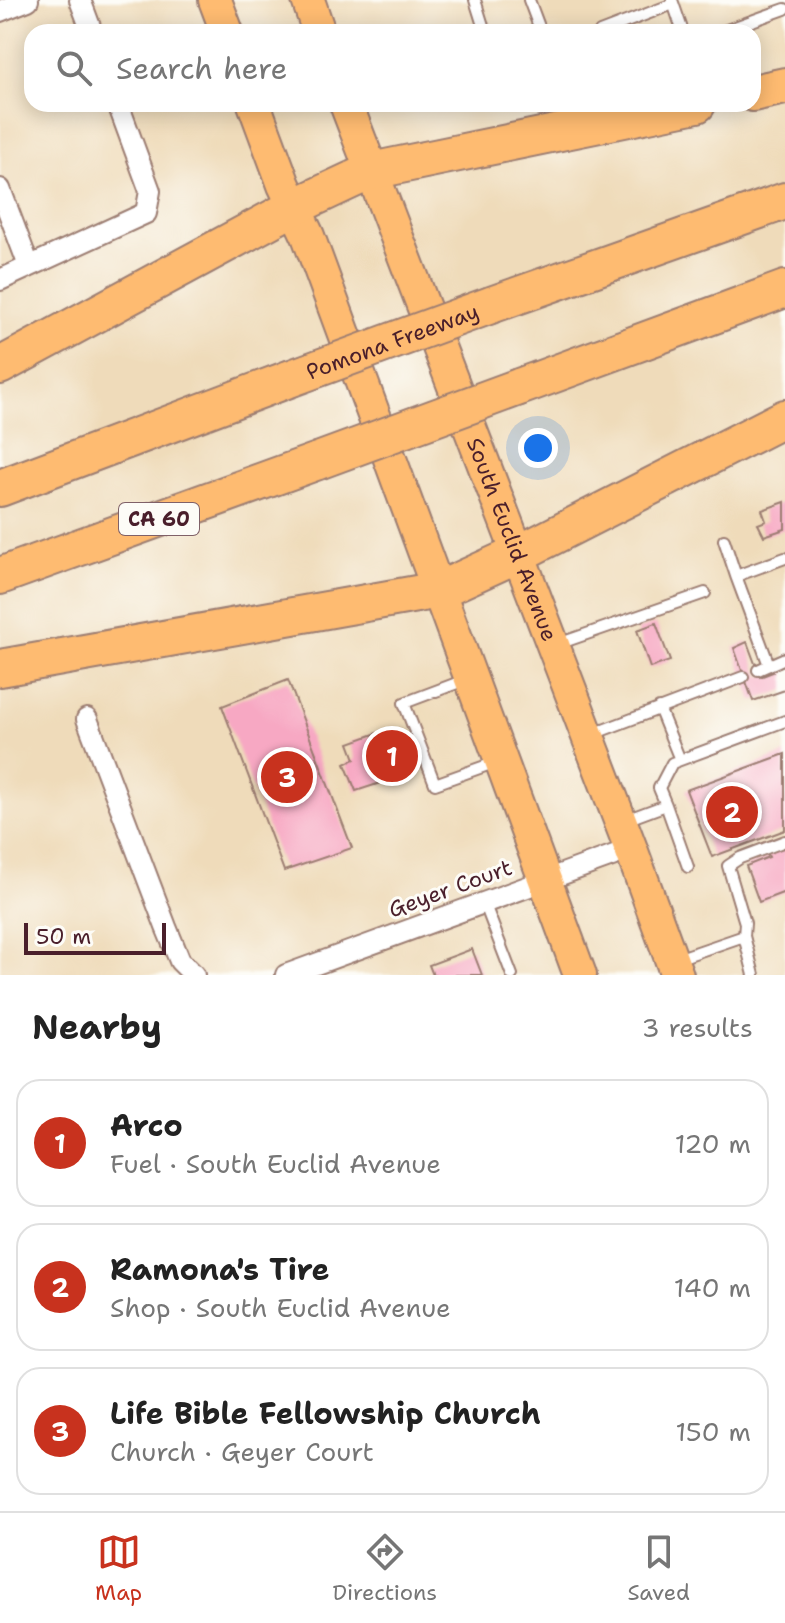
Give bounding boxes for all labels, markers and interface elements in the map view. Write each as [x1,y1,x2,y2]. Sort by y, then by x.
search box [24,24,761,112]
icon: search [52,46,96,90]
text: Search here [116,48,287,89]
street label: Pomona Freeway [302,297,483,387]
your location [518,428,558,468]
street label: South Euclid Avenue [460,433,564,645]
road number: CA 60 [119,503,199,535]
pin: 1 [366,726,418,786]
pin: 3 [261,747,313,807]
pin: 2 [706,782,758,842]
street label: Geyer Court [384,853,516,924]
scale bar [24,919,166,955]
text: 50 m [36,922,91,951]
text: Nearby [32,1004,162,1050]
text: 3 results [641,1010,753,1045]
text: Arco [110,1105,183,1146]
text: 1 [54,1126,66,1161]
text: 120 m [675,1126,751,1161]
text: Fuel · South Euclid Avenue [110,1146,441,1181]
text: Ramona's Tire [110,1249,330,1290]
text: 2 [51,1270,69,1305]
text: 140 m [674,1270,751,1305]
text: Shop · South Euclid Avenue [110,1290,451,1325]
text: Life Bible Fellowship Church [110,1393,541,1434]
text: 3 [51,1414,69,1449]
text: 150 m [675,1414,751,1449]
text: Church · Geyer Court [110,1434,374,1469]
tab: Map [95,1530,142,1607]
tab: Directions [332,1530,437,1607]
tab: Saved [627,1530,690,1607]

